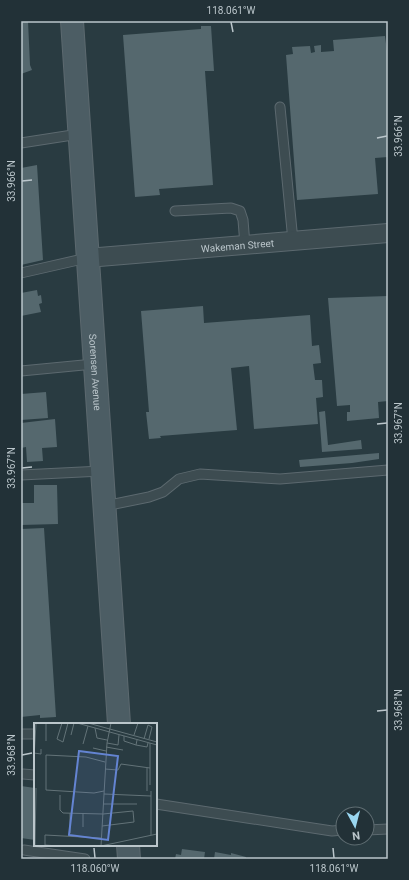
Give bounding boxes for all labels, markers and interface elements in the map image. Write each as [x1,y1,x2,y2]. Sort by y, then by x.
text: 118.061°W [207,5,256,16]
text: 33.966°N [393,115,404,157]
text: 33.966°N [6,160,17,202]
street label: Wakeman Street [201,237,274,254]
street label: Sorensen Avenue [87,333,104,411]
text: 33.967°N [393,402,404,444]
text: 33.967°N [6,447,17,489]
text: 33.968°N [393,689,404,731]
inset map [34,723,157,846]
text: 33.968°N [6,734,17,776]
north arrow [335,806,375,846]
text: N [351,829,361,842]
text: 118.060°W [71,863,120,874]
text: 118.061°W [310,863,359,874]

